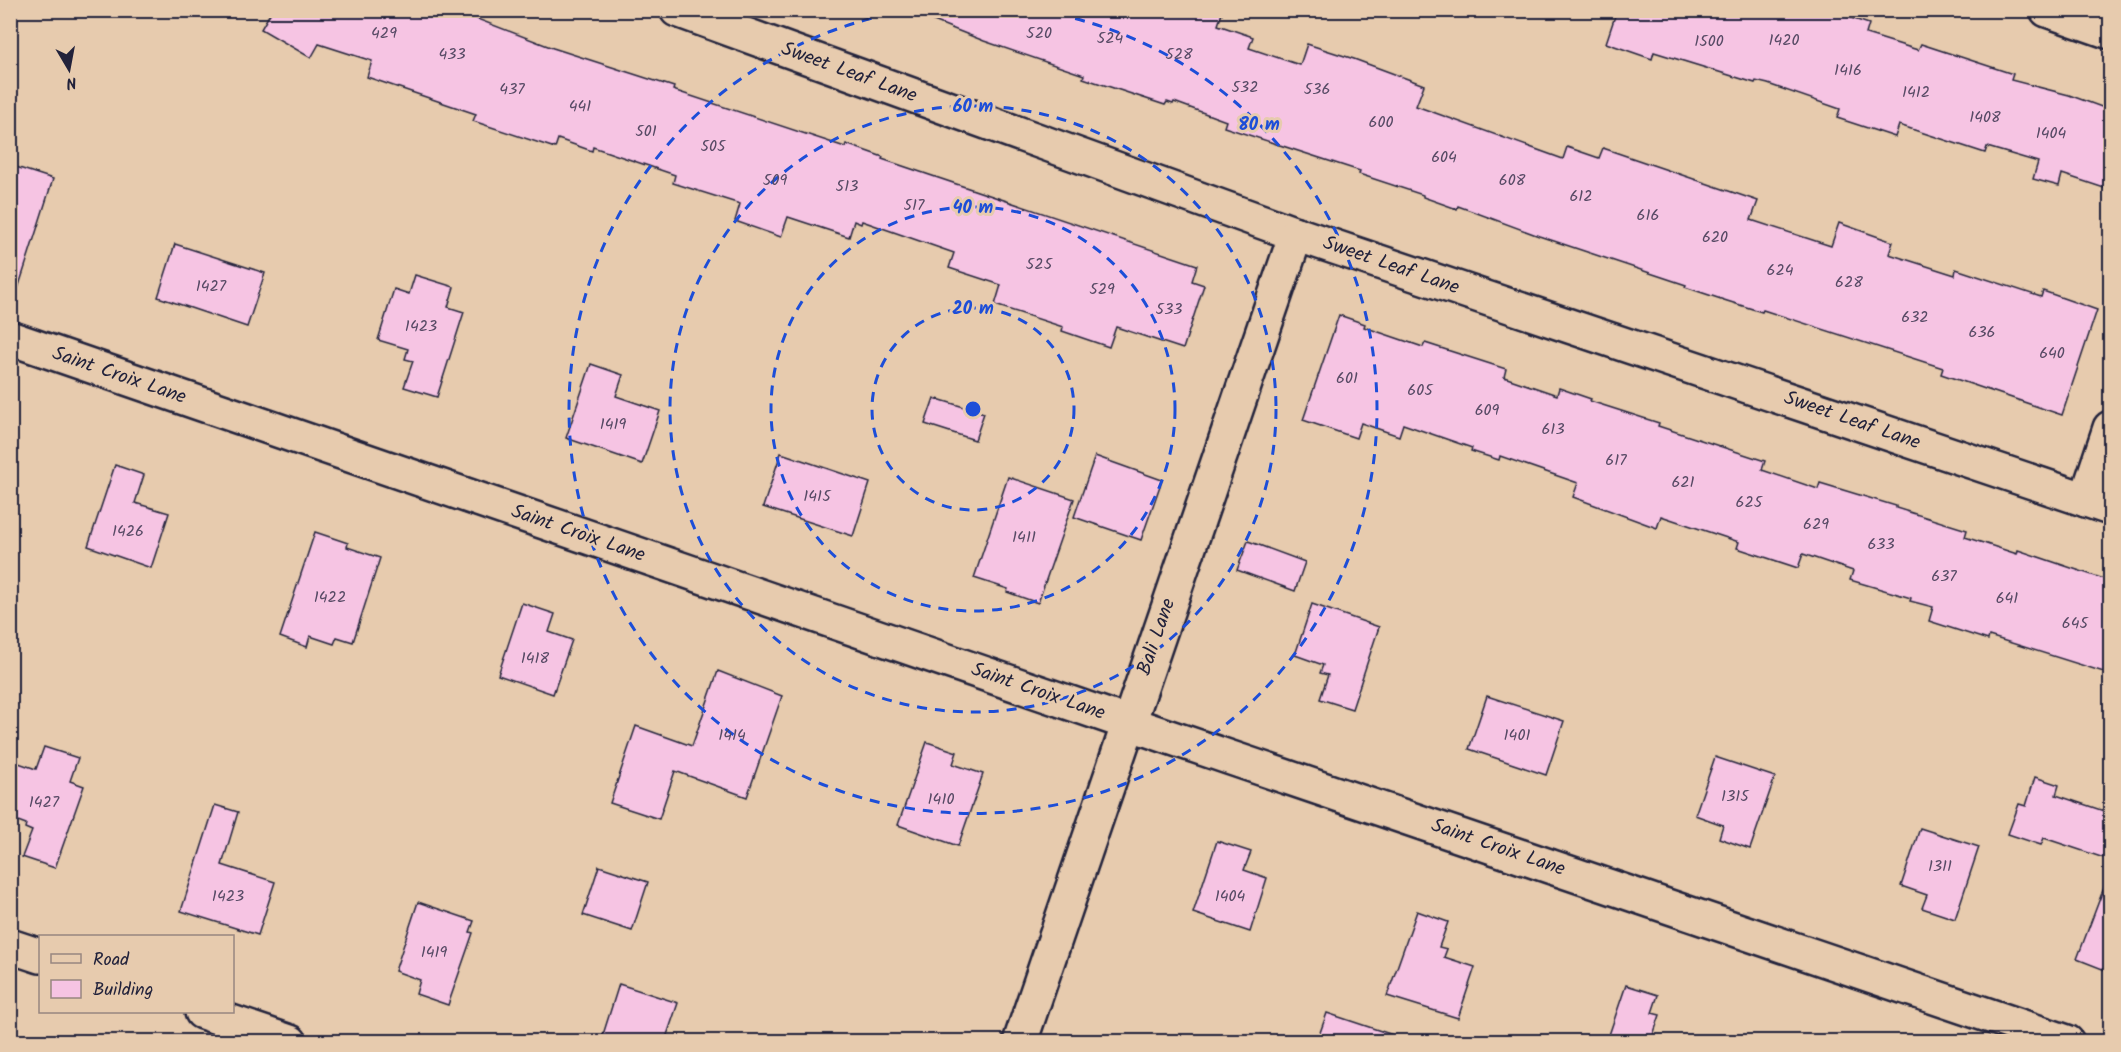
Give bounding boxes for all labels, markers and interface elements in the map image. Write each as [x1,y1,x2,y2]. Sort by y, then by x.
house number: 429 [371,21,397,46]
house number: 520 [1026,21,1052,46]
house number: 524 [1097,26,1124,51]
house number: 1420 [1768,28,1800,53]
house number: 1500 [1694,29,1724,54]
street label: Sweet Leaf Lane [777,34,921,112]
north arrow [39,39,99,99]
house number: 433 [438,42,466,67]
house number: 528 [1165,42,1193,67]
house number: 1416 [1834,58,1862,83]
text: N [64,69,78,95]
house number: 532 [1231,75,1259,100]
house number: 437 [499,77,525,102]
house number: 536 [1304,77,1330,102]
house number: 1412 [1902,80,1930,105]
text: 60 m [953,93,994,122]
house number: 441 [569,94,591,119]
house number: 1408 [1969,105,2001,130]
house number: 600 [1369,110,1393,135]
text: 80 m [1238,111,1280,140]
house number: 501 [635,119,657,144]
house number: 1404 [2036,121,2067,146]
house number: 505 [700,134,727,159]
house number: 604 [1431,145,1457,170]
house number: 509 [763,168,787,193]
house number: 608 [1499,168,1526,193]
house number: 513 [836,174,858,199]
house number: 612 [1569,184,1593,209]
house number: 517 [904,193,925,218]
text: 40 m [953,194,994,223]
house number: 616 [1637,203,1659,228]
house number: 620 [1702,225,1728,250]
street label: Sweet Leaf Lane [1318,228,1464,304]
house number: 525 [1026,252,1054,277]
house number: 624 [1766,258,1794,283]
house number: 628 [1835,270,1863,295]
house number: 1427 [196,274,227,299]
house number: 529 [1089,277,1115,302]
text: 20 m [952,295,994,324]
house number: 533 [1156,297,1182,322]
house number: 632 [1901,305,1929,330]
house number: 1423 [405,314,437,339]
house number: 636 [1969,320,1995,345]
street label: Saint Croix Lane [48,338,190,414]
house number: 640 [2039,341,2065,366]
house number: 601 [1336,366,1358,391]
house number: 605 [1407,378,1434,403]
street label: Sweet Leaf Lane [1779,383,1925,459]
house number: 609 [1475,398,1500,423]
centre of rings [963,399,983,419]
house number: 1419 [600,412,627,437]
house number: 613 [1541,417,1565,442]
house number: 617 [1605,448,1627,473]
house number: 621 [1671,470,1695,495]
house number: 1415 [803,484,832,509]
house number: 625 [1736,490,1764,515]
street label: Saint Croix Lane [507,496,649,572]
house number: 629 [1803,512,1829,537]
house number: 1426 [112,519,144,544]
house number: 1411 [1012,525,1036,550]
house number: 633 [1867,532,1895,557]
house number: 637 [1931,564,1957,589]
house number: 1422 [314,585,346,610]
house number: 641 [1996,586,2018,611]
street label: Bali Lane [1129,594,1185,680]
house number: 645 [2062,611,2090,636]
house number: 1418 [521,646,550,671]
street label: Saint Croix Lane [967,654,1109,730]
house number: 1414 [718,723,746,748]
house number: 1401 [1504,723,1530,748]
house number: 1315 [1721,784,1750,809]
house number: 1410 [928,787,954,812]
house number: 1427 [29,790,60,815]
street label: Saint Croix Lane [1427,810,1569,886]
house number: 1311 [1928,854,1952,879]
house number: 1423 [212,884,244,909]
house number: 1404 [1215,884,1246,909]
legend [39,935,234,1013]
house number: 1419 [421,940,448,965]
text: Road [93,946,130,975]
text: Building [93,976,153,1005]

